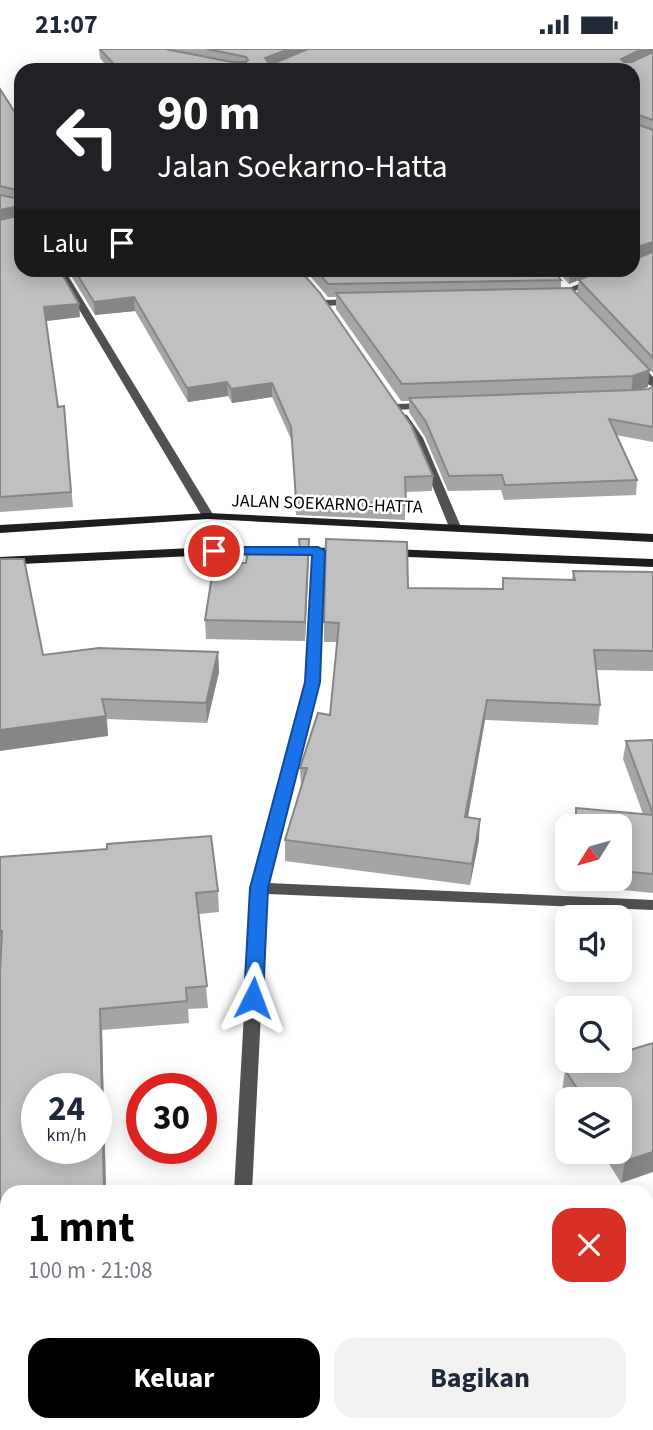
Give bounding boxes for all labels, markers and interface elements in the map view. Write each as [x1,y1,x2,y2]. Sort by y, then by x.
text: 21:07 [35,6,98,43]
text: 90 m [157,79,261,149]
icon: left [42,91,133,182]
text: Jalan Soekarno-Hatta [157,144,448,190]
icon: arrive [103,224,141,262]
text: Lalu [42,225,89,262]
street label: JALAN SOEKARNO-HATTA [231,488,423,520]
pin [184,521,244,581]
icon: arrive [195,532,233,570]
north arrow [555,814,632,891]
map controls [555,814,632,1164]
button: sound [555,905,632,982]
position arrow [216,961,290,1035]
button: search [555,996,632,1073]
speed limit sign: 30 [126,1073,217,1164]
text: 24 [48,1084,85,1134]
button: layers [555,1087,632,1164]
text: km/h [47,1123,86,1148]
text: 1 mnt [28,1198,135,1258]
button: close [552,1208,626,1282]
text: 100 m · 21:08 [28,1254,152,1287]
button: Keluar [28,1338,320,1418]
button: Bagikan [334,1338,626,1418]

